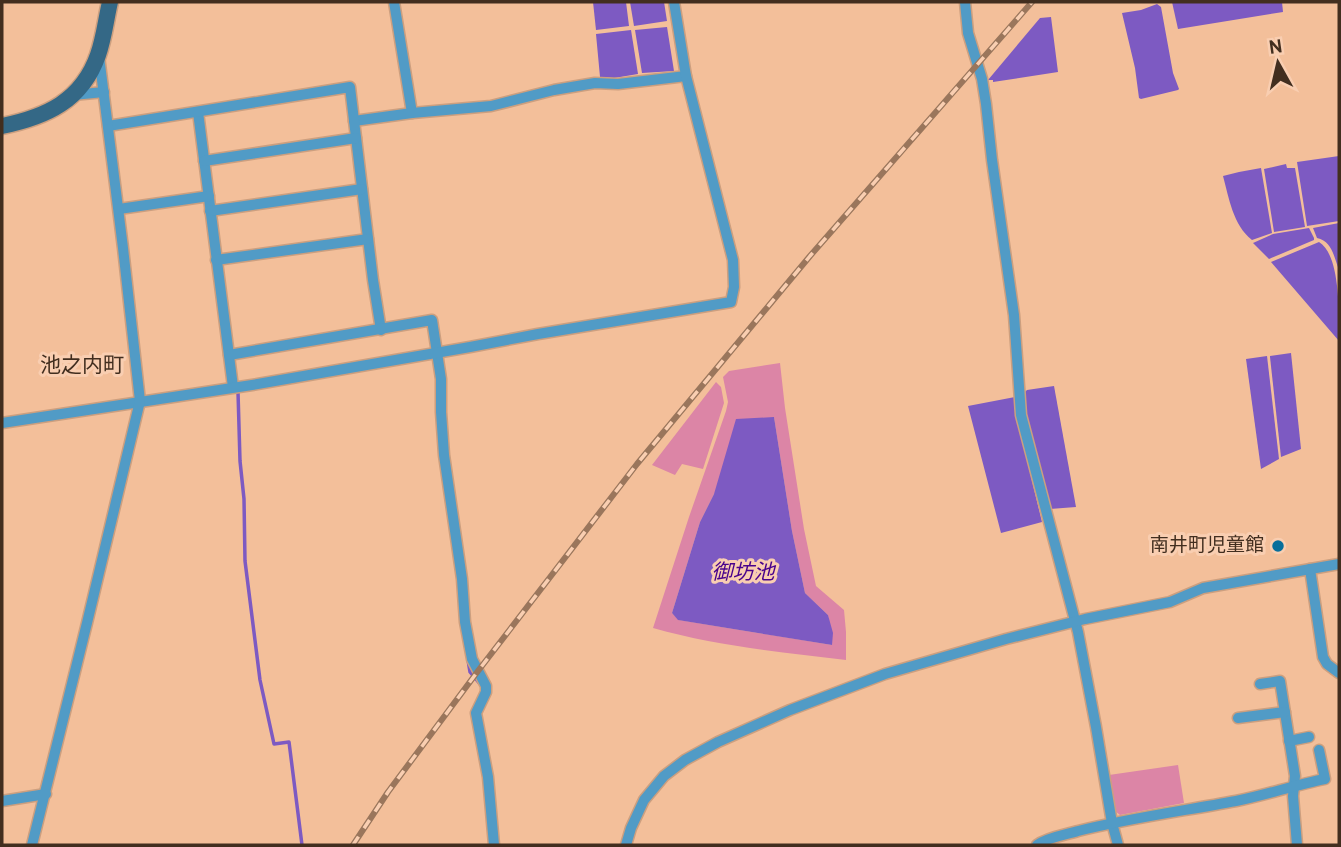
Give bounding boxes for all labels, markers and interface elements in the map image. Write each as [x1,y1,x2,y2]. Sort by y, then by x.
north arrow [1243,28,1313,98]
text: N [1267,35,1284,61]
district label: 池之内町 [40,353,124,380]
place label: 南井町児童館 [1150,534,1264,558]
marker: 南井町児童館 [1270,538,1286,554]
water label: 御坊池 [712,560,776,587]

